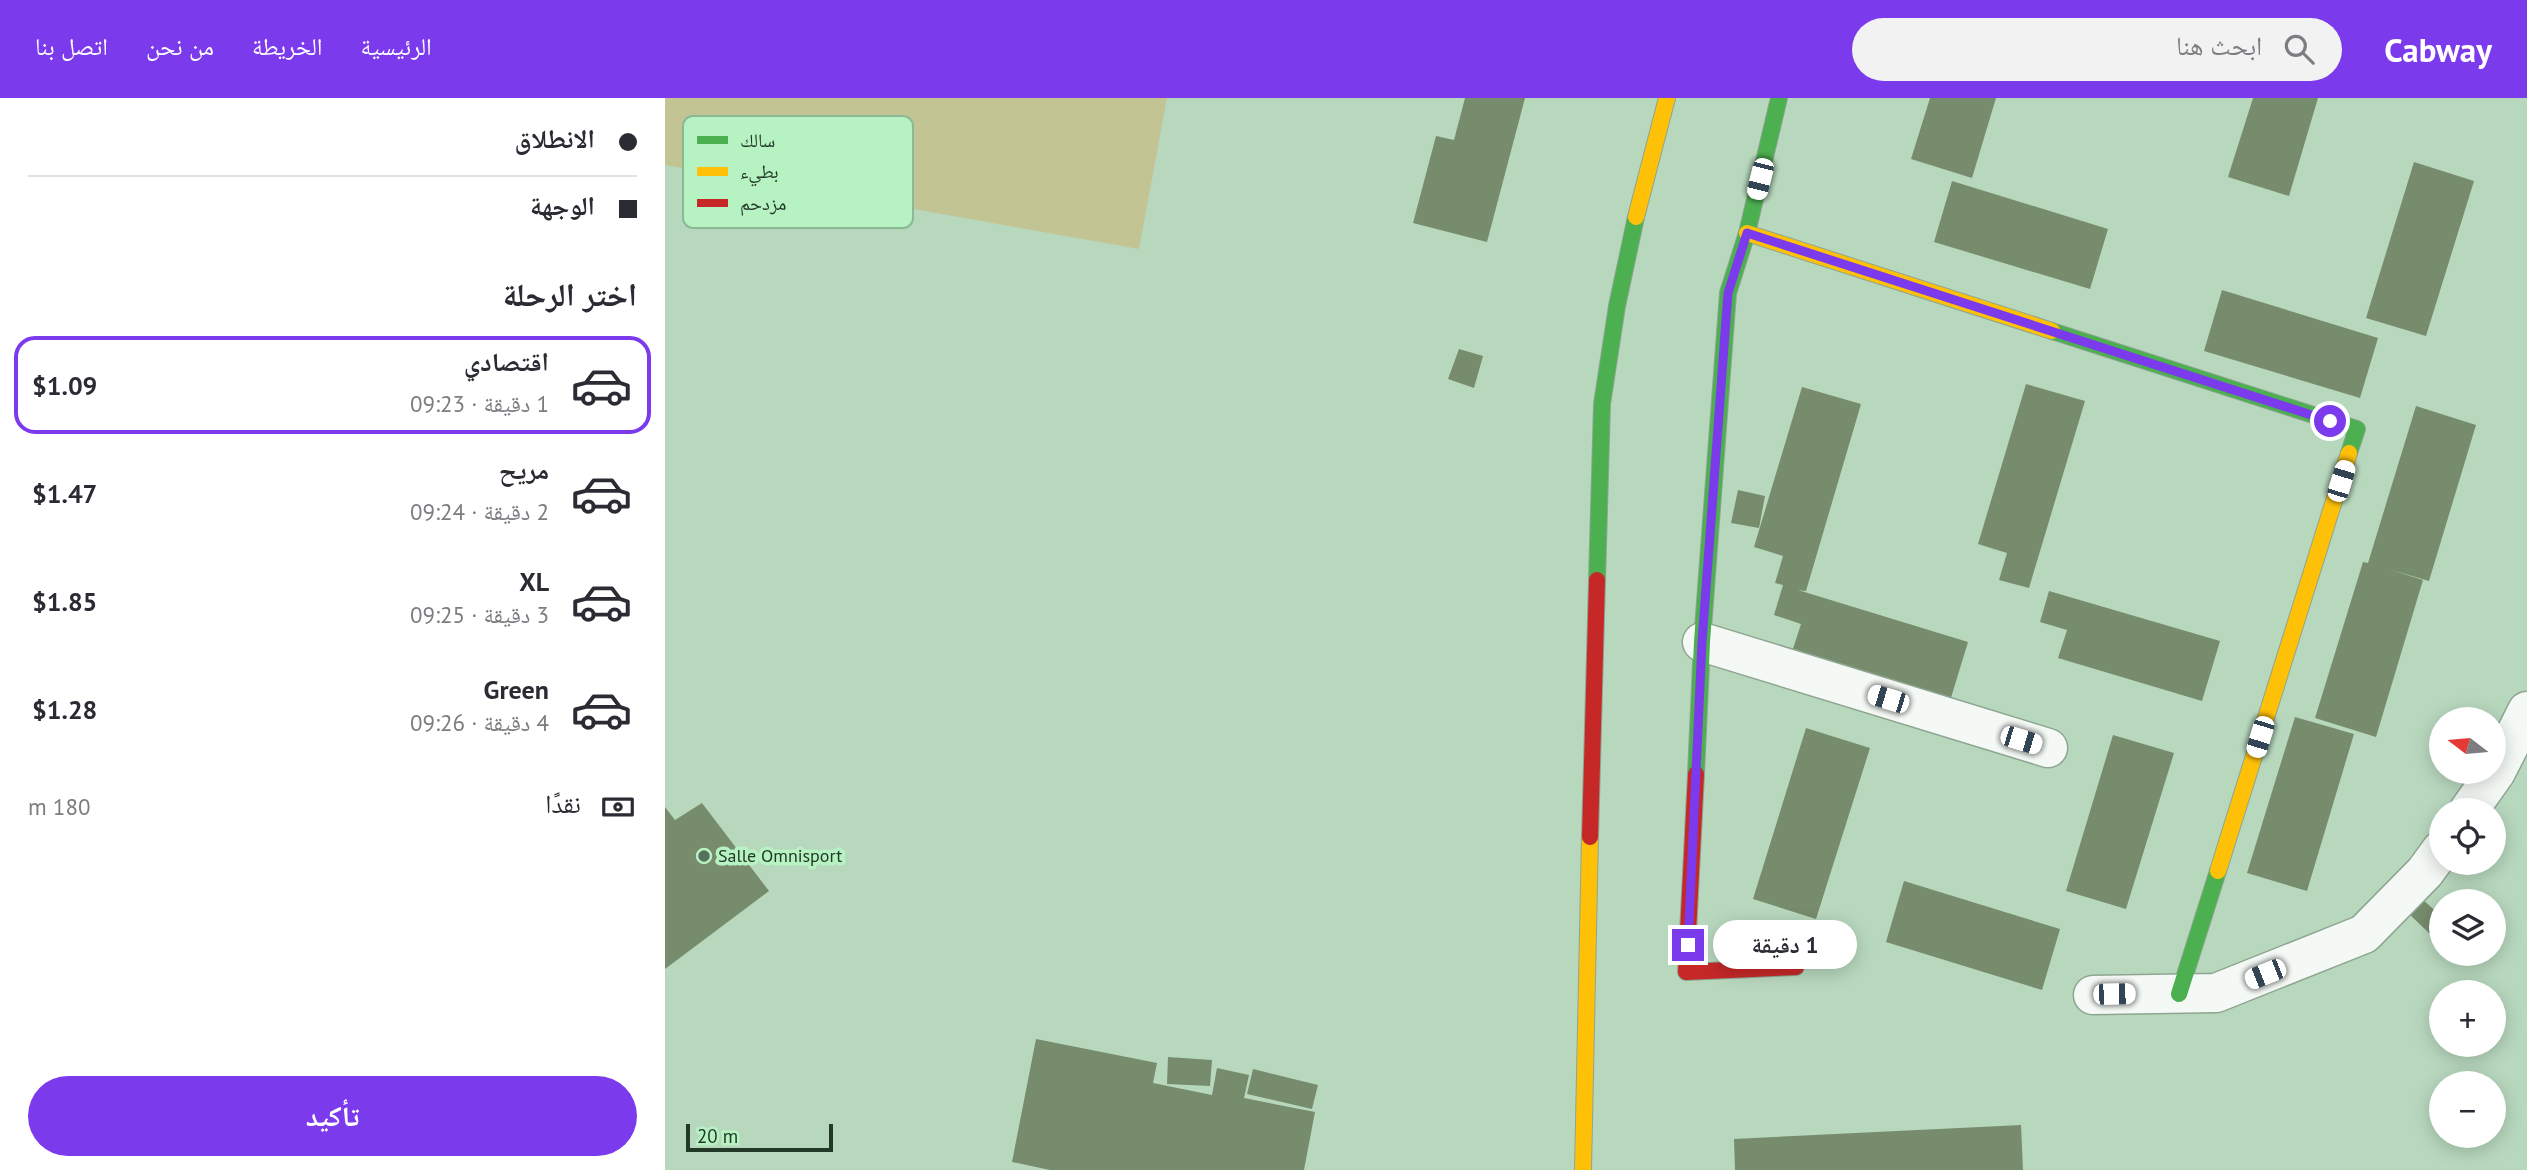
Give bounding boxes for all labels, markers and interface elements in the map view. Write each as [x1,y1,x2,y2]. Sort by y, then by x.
search box [1852,18,2342,81]
text: Cabway [2384,28,2492,71]
text: ابحث هنا [2176,29,2262,62]
icon: search [2280,30,2318,68]
text: اتصل بنا [35,31,108,62]
text: من نحن [146,31,214,62]
text: الخريطة [252,31,323,62]
text: الرئيسية [361,31,432,62]
legend [683,116,913,228]
text: الانطلاق [515,122,595,155]
text: سالك [740,128,775,152]
car [1745,156,1776,202]
text: بطيء [740,159,779,187]
text: الوجهة [530,189,595,222]
text: مزدحم [740,191,786,216]
text: اختر الرحلة [503,273,637,315]
text: اقتصادي [464,345,549,378]
icon: car [570,354,633,417]
text: $1.09 [32,369,97,402]
text: 1 دقيقة · 09:23 [410,389,549,418]
route start [2314,405,2346,437]
text: مريح [499,453,549,486]
car [2325,458,2358,504]
icon: car [570,462,633,525]
text: $1.47 [32,477,97,510]
text: 2 دقيقة · 09:24 [410,497,549,526]
text: XL [519,565,549,598]
icon: car [570,570,633,633]
text: $1.85 [32,585,97,618]
text: 3 دقيقة · 09:25 [410,600,549,629]
text: Green [484,673,549,706]
icon: car [570,678,633,741]
car [1865,683,1912,715]
text: $1.28 [32,693,97,726]
north arrow [2429,707,2506,784]
map controls [2429,707,2506,1148]
text: 4 دقيقة · 09:26 [410,708,549,737]
car [2244,714,2277,760]
car [1998,724,2045,756]
text: نقدًا [545,787,581,820]
icon: cash [599,788,637,826]
text: 180 m [28,792,90,821]
button: locate [2429,798,2506,875]
place label: Salle Omnisport [718,844,842,867]
marker: Salle Omnisport [696,848,712,864]
button: layers [2429,889,2506,966]
callout: 1 دقيقة [1713,920,1856,970]
route end [1672,929,1704,961]
text: 1 دقيقة [1751,930,1819,959]
car [2242,956,2289,992]
button: + [2429,980,2506,1057]
car [2093,983,2136,1005]
button: − [2429,1071,2506,1148]
button: تأكيد [28,1076,637,1156]
scale bar [686,1121,833,1153]
text: 20 m [697,1124,738,1148]

